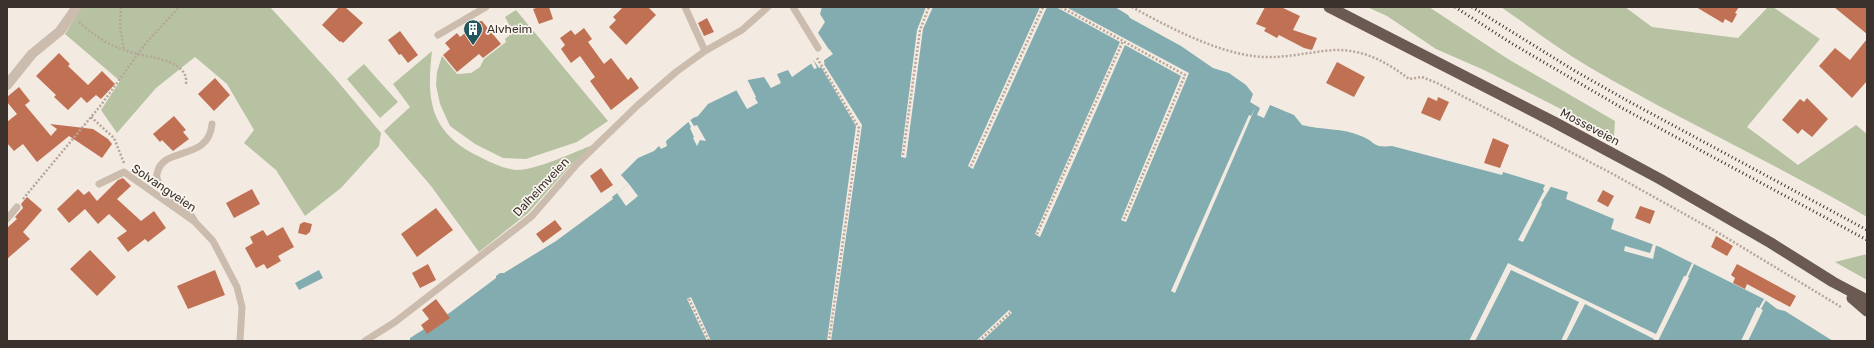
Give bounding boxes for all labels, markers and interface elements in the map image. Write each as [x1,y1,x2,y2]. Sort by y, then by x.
building icon: Alvheim [462,18,484,46]
place label: Alvheim [487,22,532,36]
street label: Mosseveien [1558,106,1622,148]
street label: Dalheimveien [510,155,572,219]
street label: Solvangveien [129,161,199,215]

